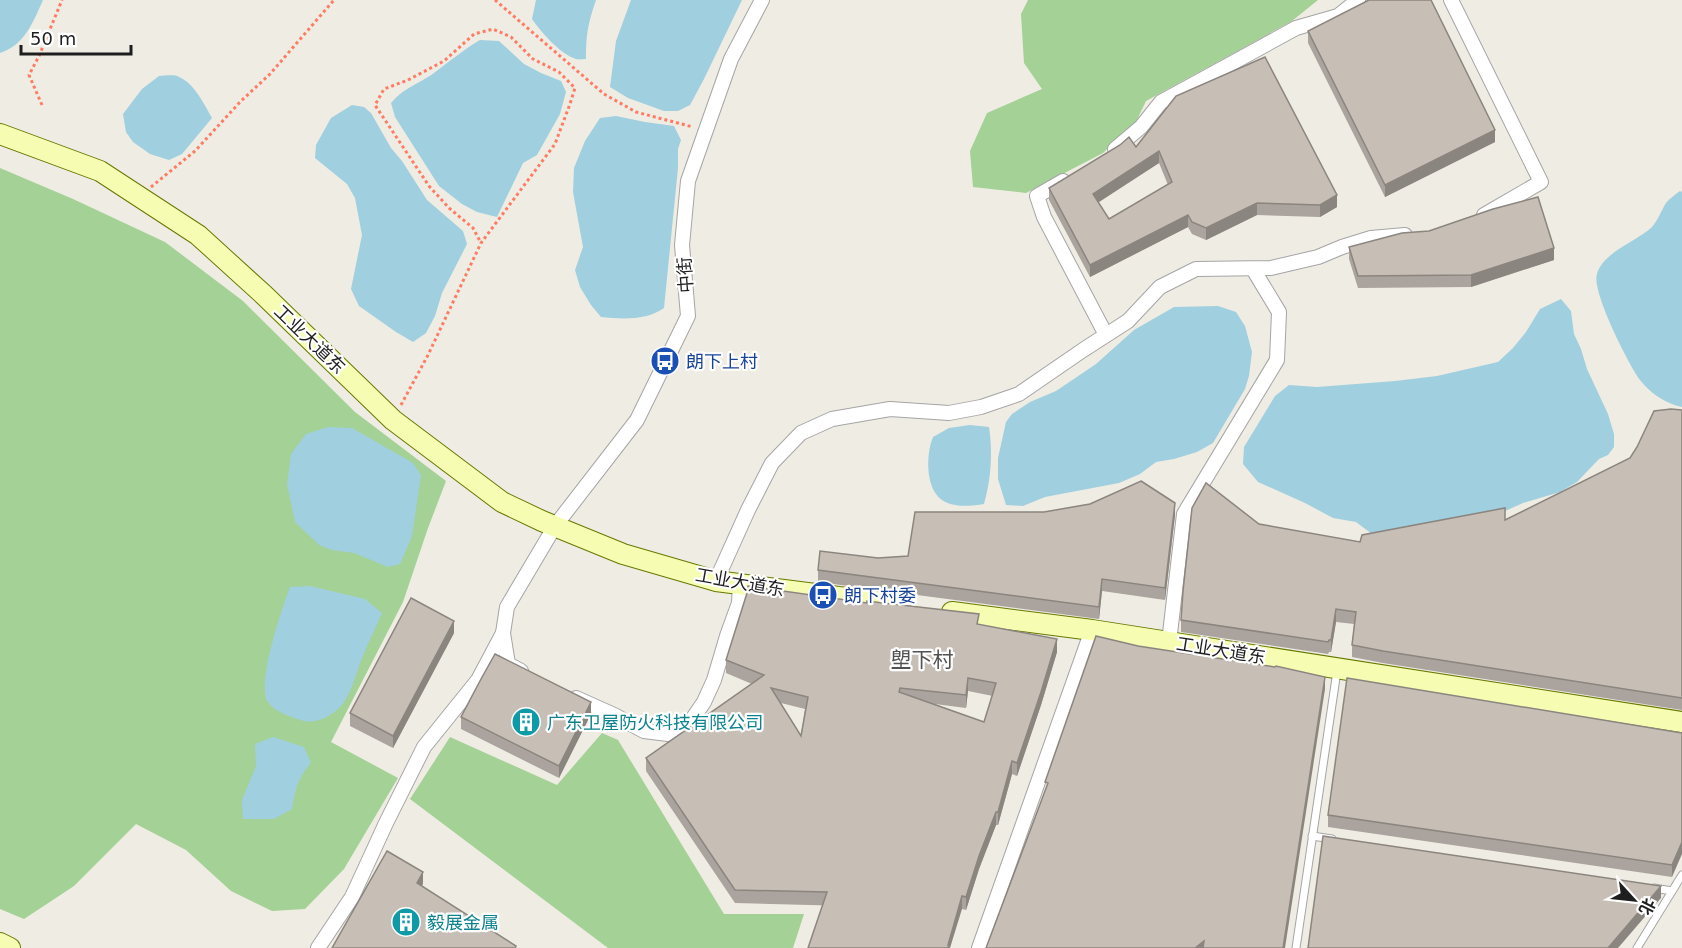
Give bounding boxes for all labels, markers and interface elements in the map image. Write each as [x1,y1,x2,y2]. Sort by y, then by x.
scale bar [21,18,130,56]
text: 50 m [30,28,76,49]
street label: 中街 [673,256,697,294]
street label: 工业大道东 [270,300,350,378]
bus stop icon: 朗下上村 [649,345,681,377]
place label: 朗下上村 [686,351,758,372]
street label: 工业大道东 [694,564,786,600]
bus stop icon: 朗下村委 [807,579,839,611]
place label: 朗下村委 [844,585,916,606]
street label: 工业大道东 [1175,633,1267,667]
district label: 塱下村 [891,648,954,672]
building icon: 广东卫屋防火科技有限公司 [510,706,542,738]
place label: 广东卫屋防火科技有限公司 [547,712,763,733]
north arrow [1604,870,1664,930]
text: 北 [1635,895,1659,918]
building icon: 毅展金属 [390,906,422,938]
place label: 毅展金属 [427,912,499,933]

